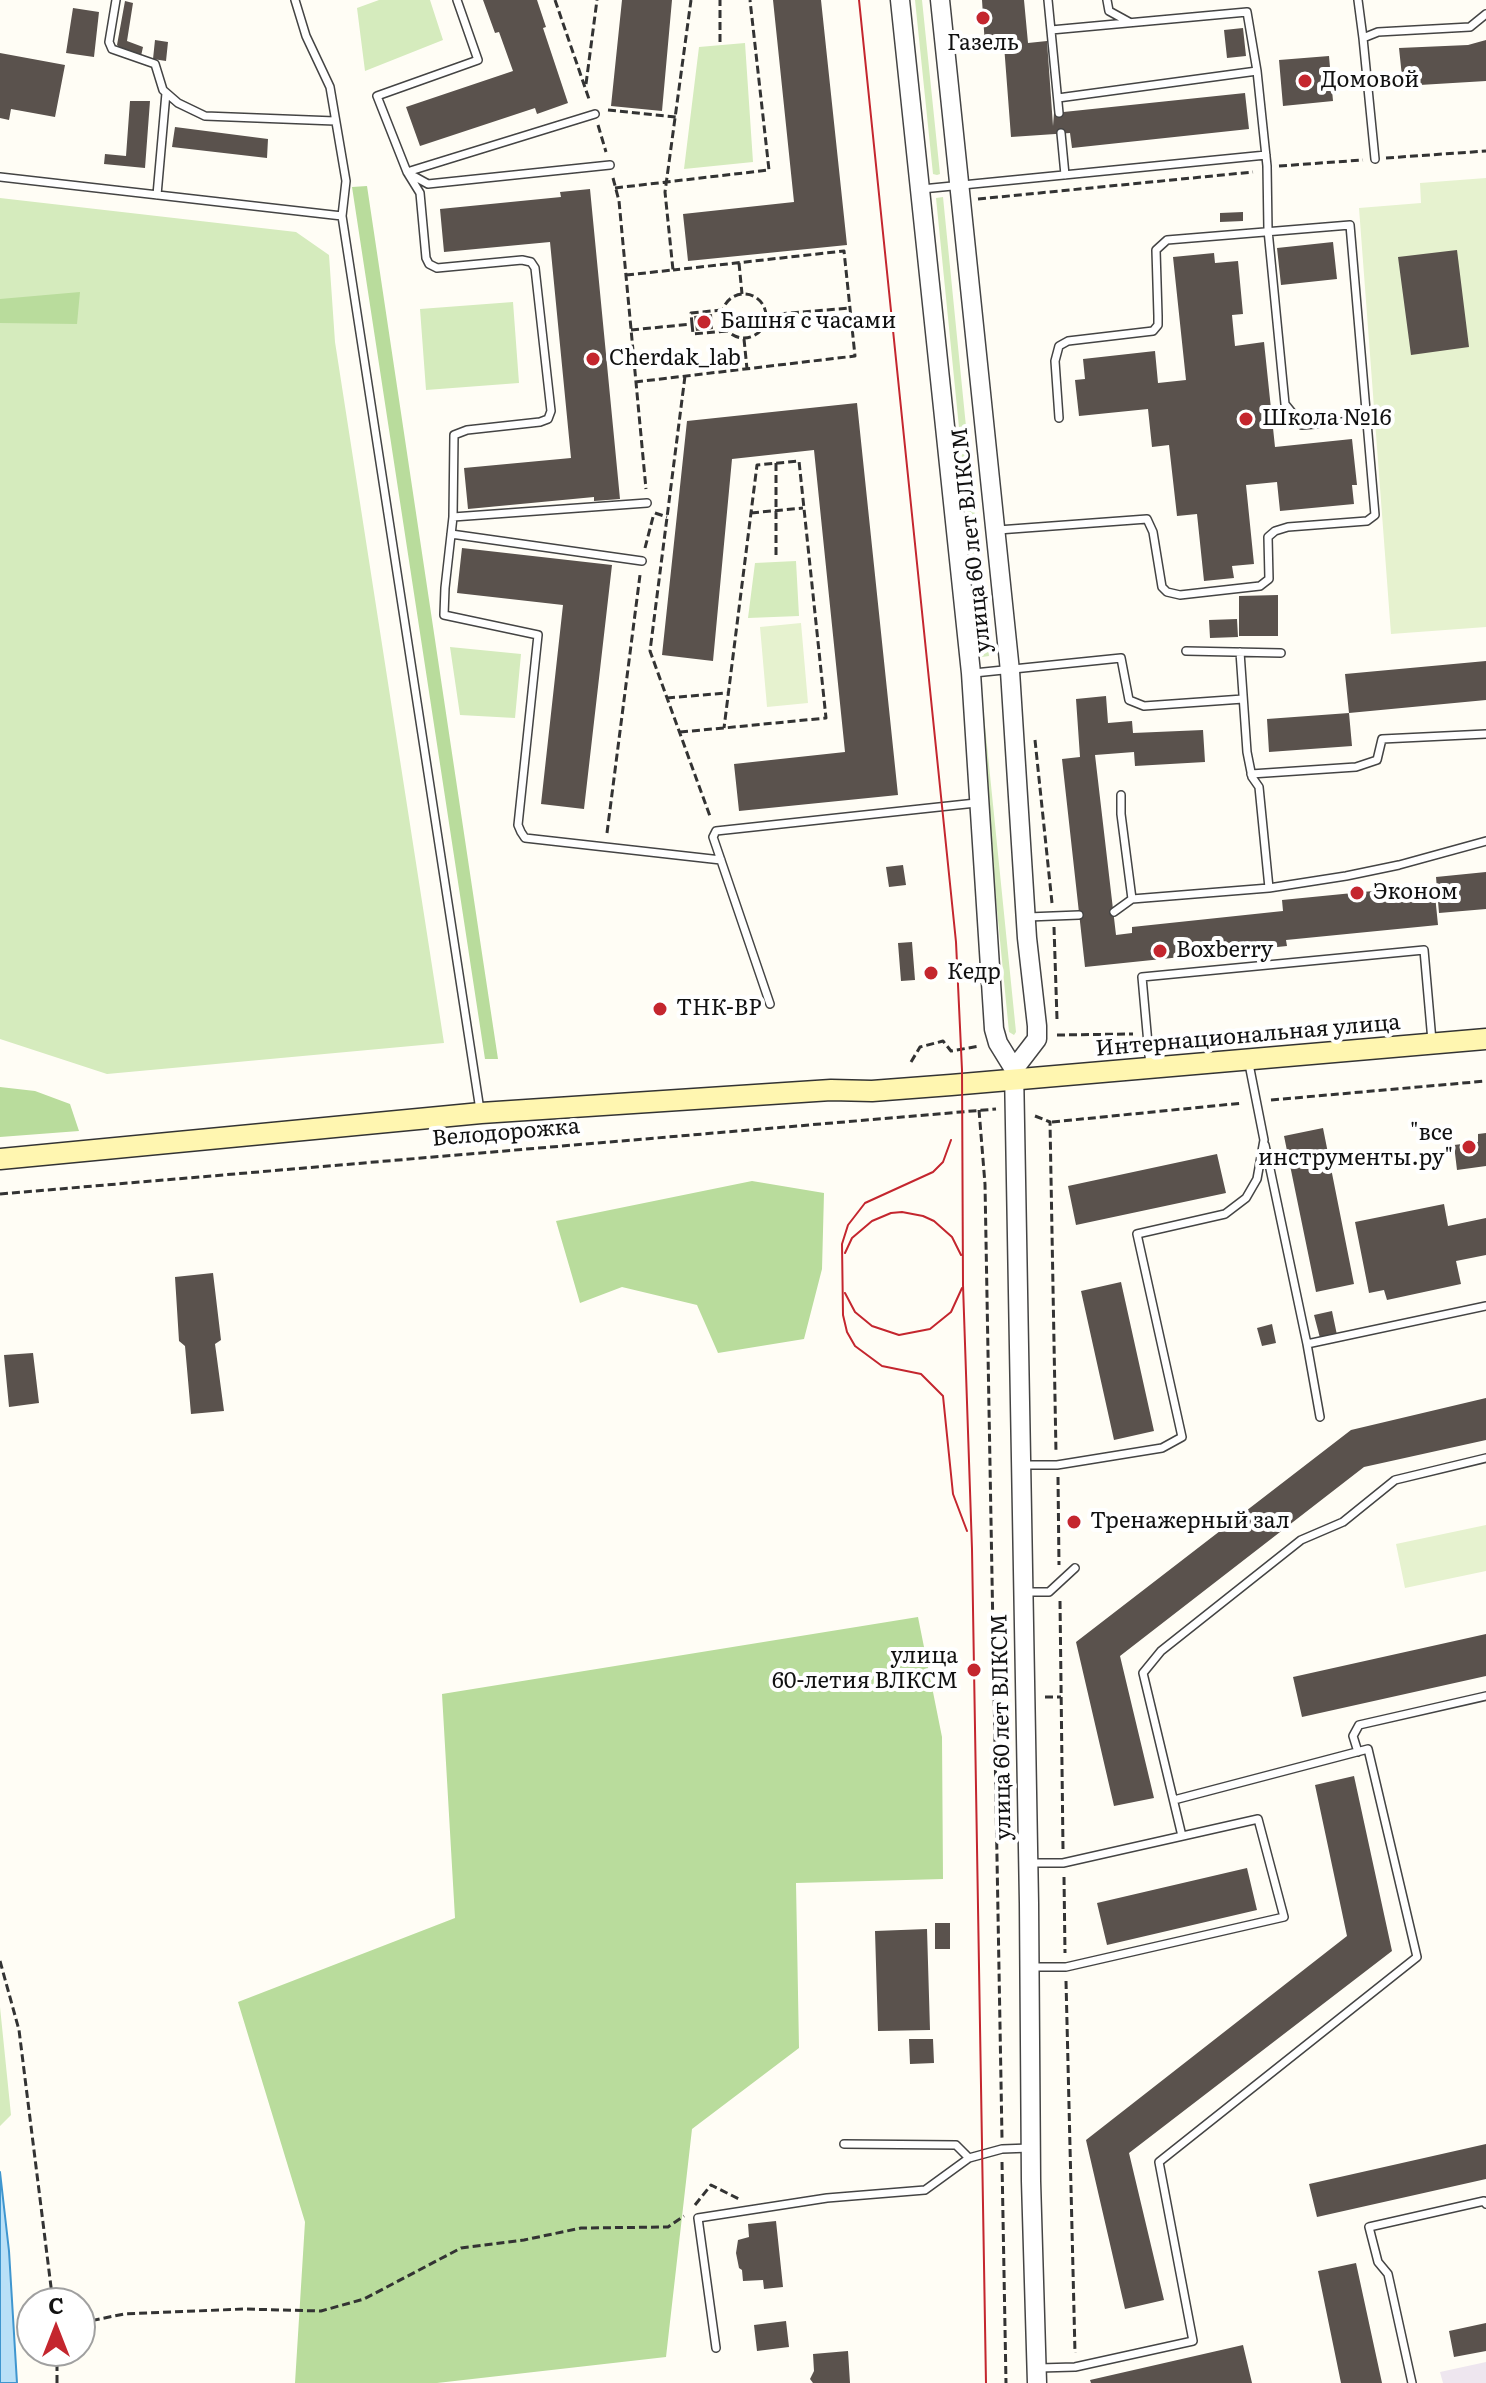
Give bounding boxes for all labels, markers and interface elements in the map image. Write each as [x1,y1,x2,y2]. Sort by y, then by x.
marker: Газель [974,9,992,27]
place label: Газель [947,31,1019,57]
place label: Домовой [1321,68,1419,94]
marker: Домовой [1296,72,1314,90]
place label: Башня с часами [720,309,896,335]
marker: Башня с часами [695,313,713,331]
place label: Cherdak_lab [609,346,741,372]
marker: Cherdak_lab [584,350,602,368]
place label: Школа №16 [1262,406,1391,432]
marker: Школа №16 [1237,410,1255,428]
street label: улица 60 лет ВЛКСМ [947,426,997,654]
place label: Эконом [1373,880,1458,906]
marker: Эконом [1348,884,1366,902]
place label: Boxberry [1176,938,1273,964]
marker: Boxberry [1151,942,1169,960]
place label: Кедр [947,960,1001,986]
marker: Кедр [922,964,940,982]
place label: ТНК-ВР [676,996,762,1022]
marker: ТНК-ВР [651,1000,669,1018]
street label: Интернациональная улица [1095,1010,1401,1062]
street label: Велодорожка [431,1113,581,1153]
place label: "все инструменты.ру" [1258,1121,1453,1172]
marker: "все инструменты.ру" [1460,1138,1478,1156]
place label: Тренажерный зал [1090,1509,1290,1535]
marker: Тренажерный зал [1065,1513,1083,1531]
street label: улица 60 лет ВЛКСМ [987,1613,1017,1841]
place label: улица 60-летия ВЛКСМ [772,1644,958,1696]
marker: улица 60-летия ВЛКСМ [965,1661,983,1679]
north arrow [16,2287,96,2367]
text: С [48,2288,64,2321]

